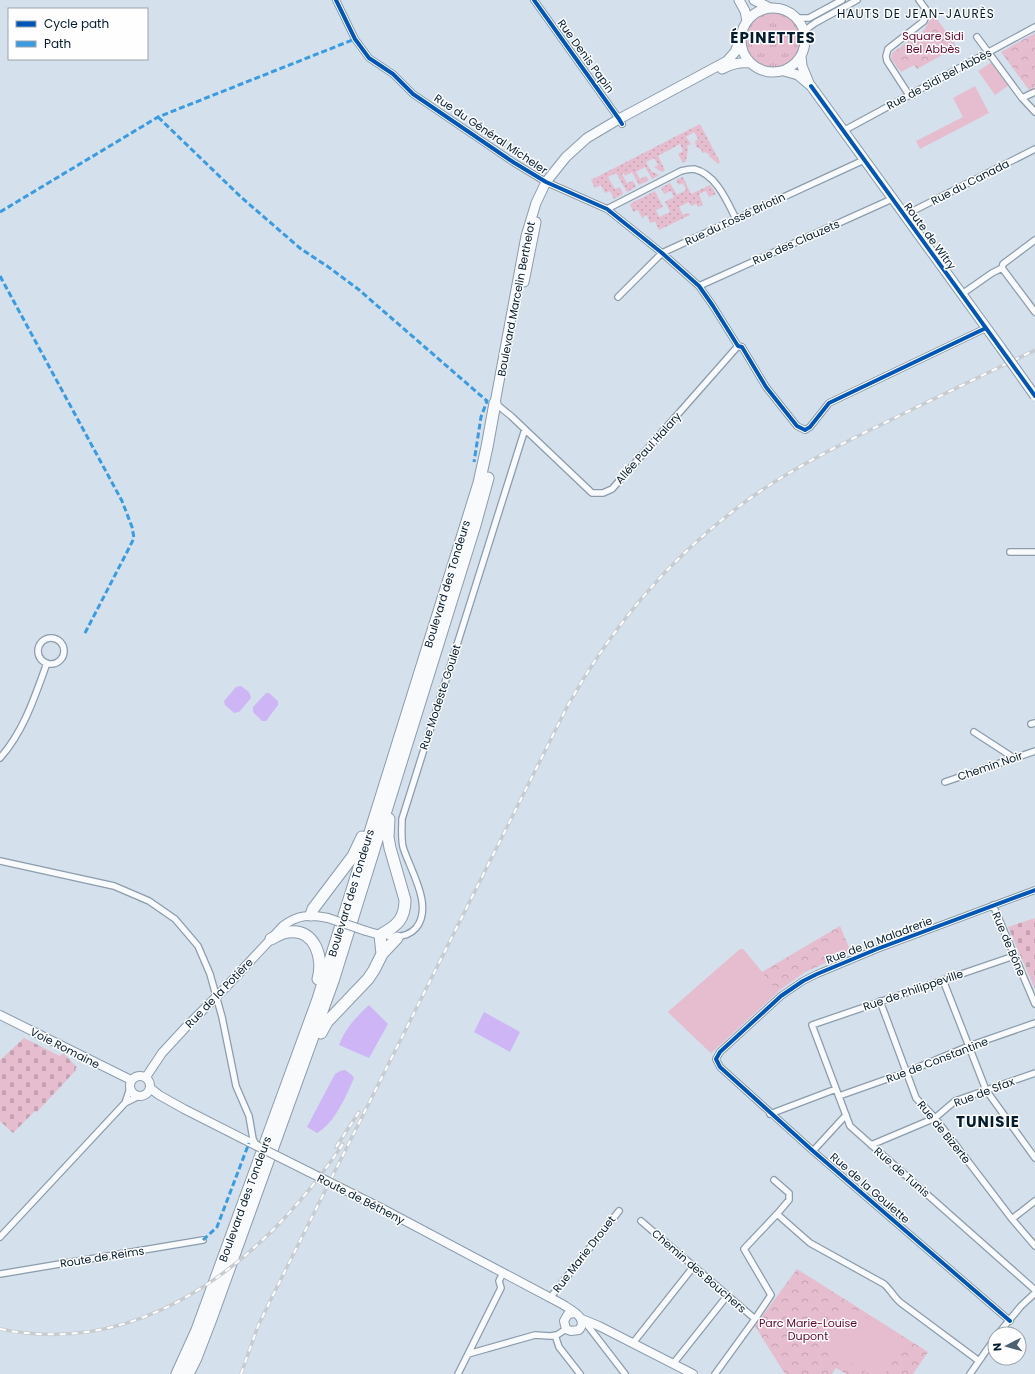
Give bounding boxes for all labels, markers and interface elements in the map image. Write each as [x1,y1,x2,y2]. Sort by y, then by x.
district label: HAUTS DE JEAN-JAURÈS [837,5,995,22]
legend [8,8,148,60]
text: Cycle path [44,15,109,32]
street label: Rue Denis Papin [554,16,618,96]
district label: ÉPINETTES [730,27,816,48]
park label: Square Sidi Bel Abbès [902,28,964,57]
text: Path [44,35,71,52]
street label: Rue de Sidi Bel Abbès [884,44,995,114]
street label: Rue du Général Micheler [431,90,551,178]
street label: Rue du Canada [928,155,1012,209]
street label: Rue du Fossé Briotin [682,189,788,249]
street label: Route de Witry [900,199,960,273]
street label: Rue des Clauzets [750,216,842,268]
street label: Boulevard Marcelin Berthelot [493,220,539,378]
street label: Allée Paul Halary [611,408,685,487]
street label: Boulevard des Tondeurs [420,518,474,650]
street label: Rue Modeste Goulet [415,642,465,752]
street label: Chemin Noir [955,747,1025,785]
street label: Boulevard des Tondeurs [324,827,378,959]
street label: Rue de Bône [988,909,1030,979]
street label: Rue de la Maladrerie [823,912,935,968]
street label: Rue de la Potière [181,954,257,1032]
street label: Rue de Philippeville [861,965,965,1015]
street label: Voie Romaine [28,1024,103,1072]
street label: Rue de Constantine [884,1033,990,1087]
street label: Rue de Sfax [952,1073,1017,1111]
street label: Rue de Bizerte [914,1097,975,1167]
district label: TUNISIE [956,1111,1020,1132]
street label: Boulevard des Tondeurs [215,1134,275,1264]
street label: Rue de Tunis [871,1143,934,1201]
street label: Rue de la Goulette [827,1149,913,1227]
street label: Route de Bétheny [314,1170,408,1228]
street label: Rue Marie Drouet [549,1212,619,1296]
street label: Chemin des Bouchers [648,1225,750,1317]
street label: Route de Reims [59,1242,145,1272]
park label: Parc Marie-Louise Dupont [759,1315,857,1344]
north arrow [987,1326,1027,1366]
text: N [989,1342,1005,1352]

